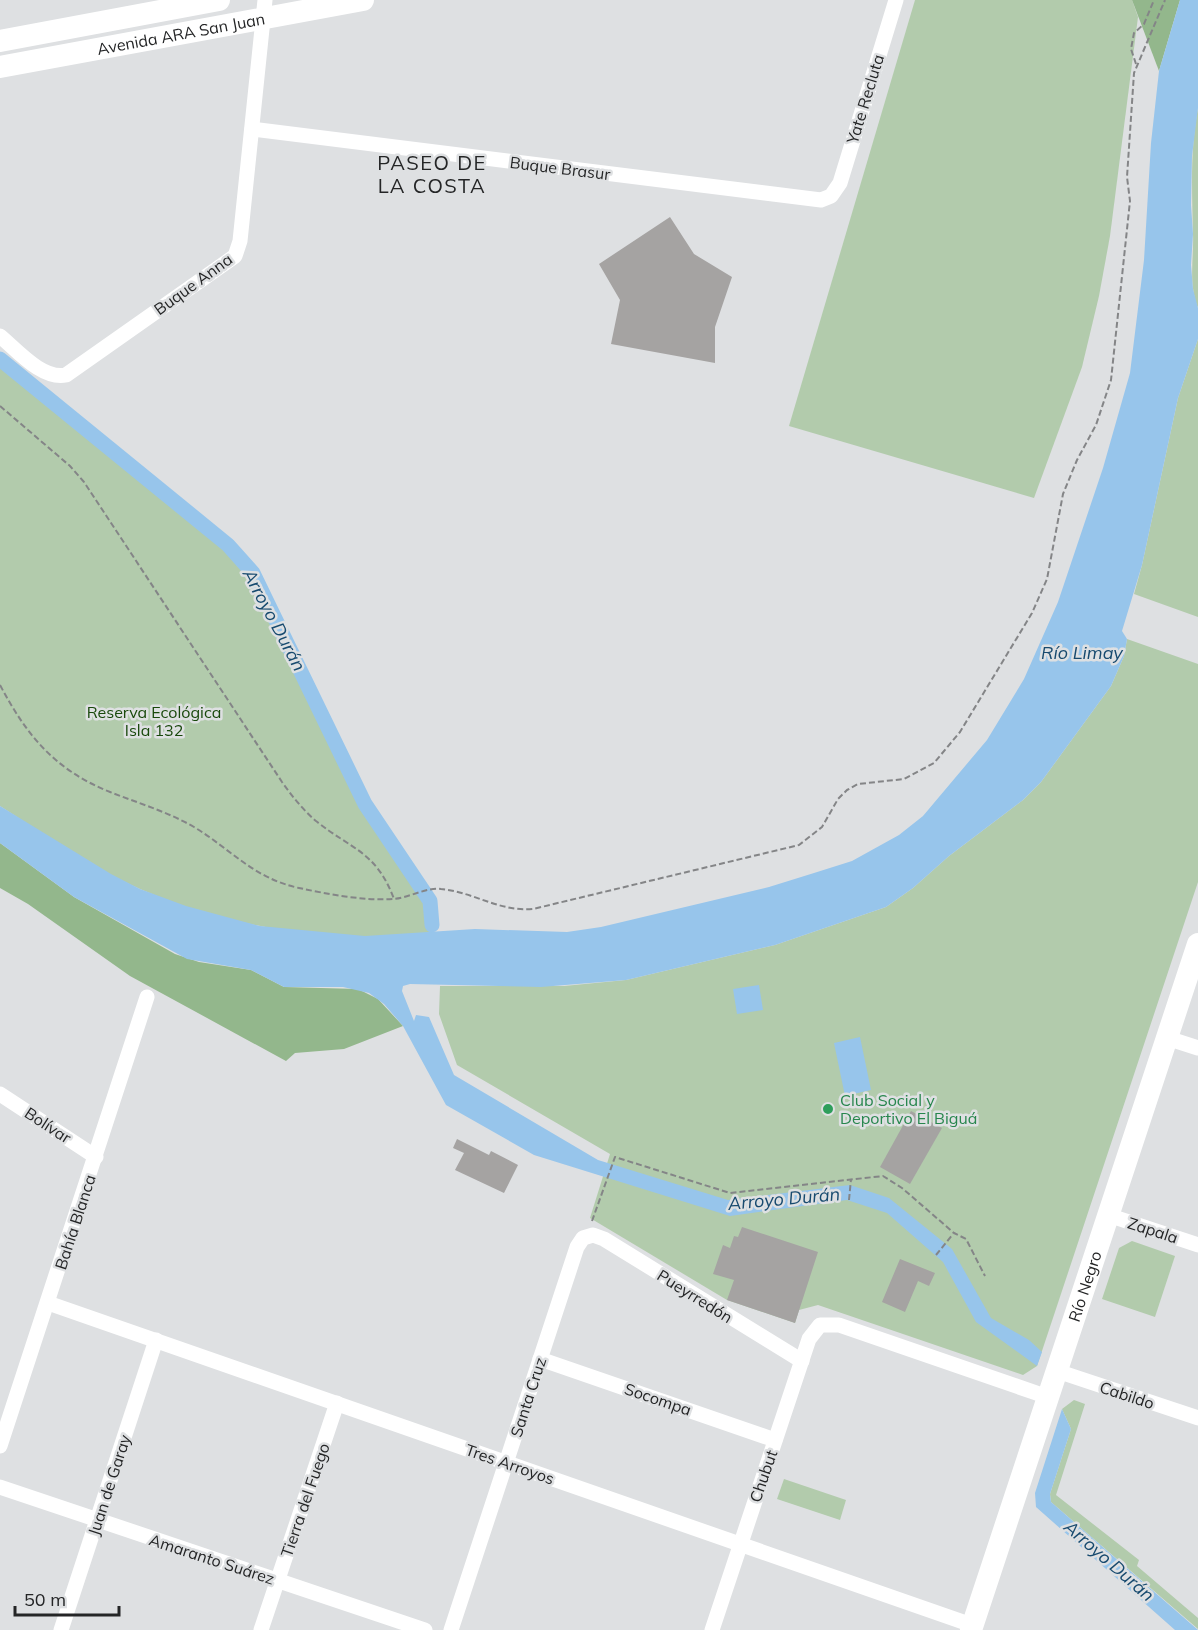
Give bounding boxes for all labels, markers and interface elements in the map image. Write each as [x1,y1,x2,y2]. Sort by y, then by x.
street label: Avenida ARA San Juan [95,8,267,59]
street label: Yate Recluta [842,52,888,147]
district label: PASEO DE LA COSTA [377,150,487,198]
street label: Buque Brasur [509,152,612,184]
street label: Buque Anna [150,249,236,319]
water label: Arroyo Durán [237,564,311,675]
water label: Río Limay [1041,641,1124,664]
park label: Reserva Ecológica Isla 132 [87,702,221,740]
place label: Club Social y Deportivo El Biguá [840,1090,977,1128]
marker: Club Social y Deportivo El Biguá [821,1102,835,1116]
street label: Bolívar [21,1103,75,1147]
street label: Bahía Blanca [50,1172,100,1272]
water label: Arroyo Durán [726,1182,841,1215]
street label: Zapala [1125,1213,1181,1247]
street label: Río Negro [1064,1248,1106,1324]
street label: Pueyrredón [654,1265,736,1327]
street label: Santa Cruz [506,1355,550,1439]
street label: Cabildo [1097,1377,1157,1413]
street label: Socompa [622,1378,694,1420]
street label: Juan de Garay [83,1431,135,1538]
street label: Tres Arroyos [463,1439,557,1489]
street label: Tierra del Fuego [276,1440,334,1560]
street label: Chubut [745,1447,781,1505]
water label: Arroyo Durán [1059,1514,1159,1606]
street label: Amaranto Suárez [147,1529,277,1589]
scale bar [15,1579,118,1617]
text: 50 m [24,1588,66,1611]

